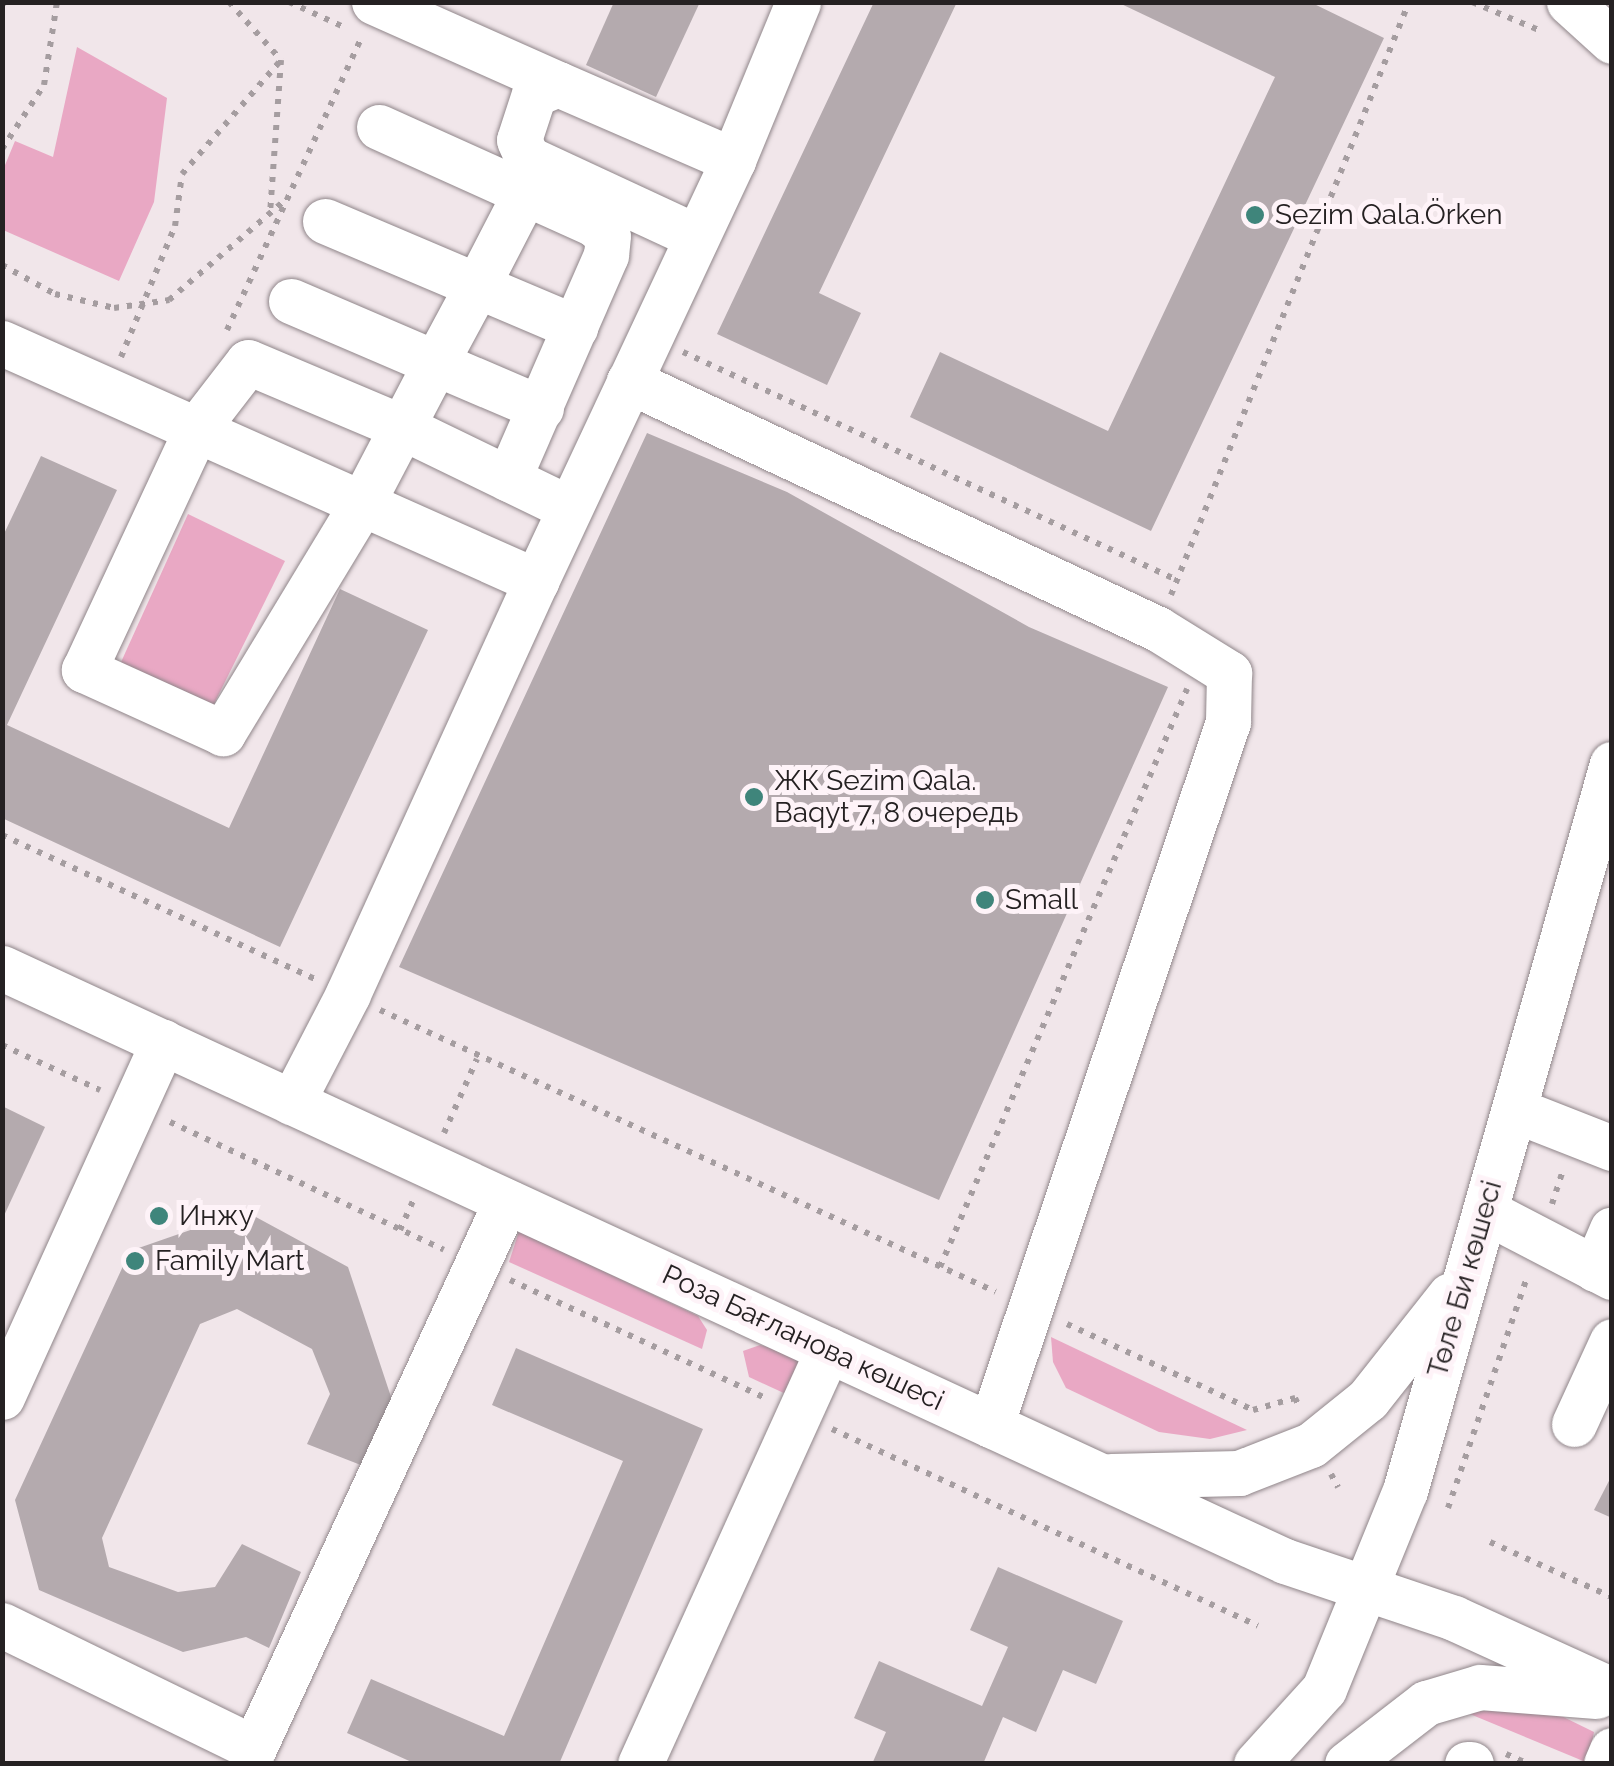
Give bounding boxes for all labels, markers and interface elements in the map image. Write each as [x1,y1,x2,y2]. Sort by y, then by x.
place label: Sezim Qala.Örken [1275,198,1502,232]
marker: Sezim Qala.Örken [1244,204,1266,226]
place label: ЖК Sezim Qala. Baqyt 7, 8 очередь [774,764,1018,830]
marker: ЖК Sezim Qala. Baqyt 7, 8 очередь [743,786,765,808]
place label: Small [1005,883,1078,917]
marker: Small [974,889,996,911]
street label: Төле Би көшесі [1421,1177,1509,1381]
place label: Инжу [179,1199,254,1233]
marker: Инжу [148,1205,170,1227]
place label: Family Mart [155,1244,305,1278]
marker: Family Mart [124,1250,146,1272]
street label: Роза Бағланова көшесі [657,1258,949,1418]

